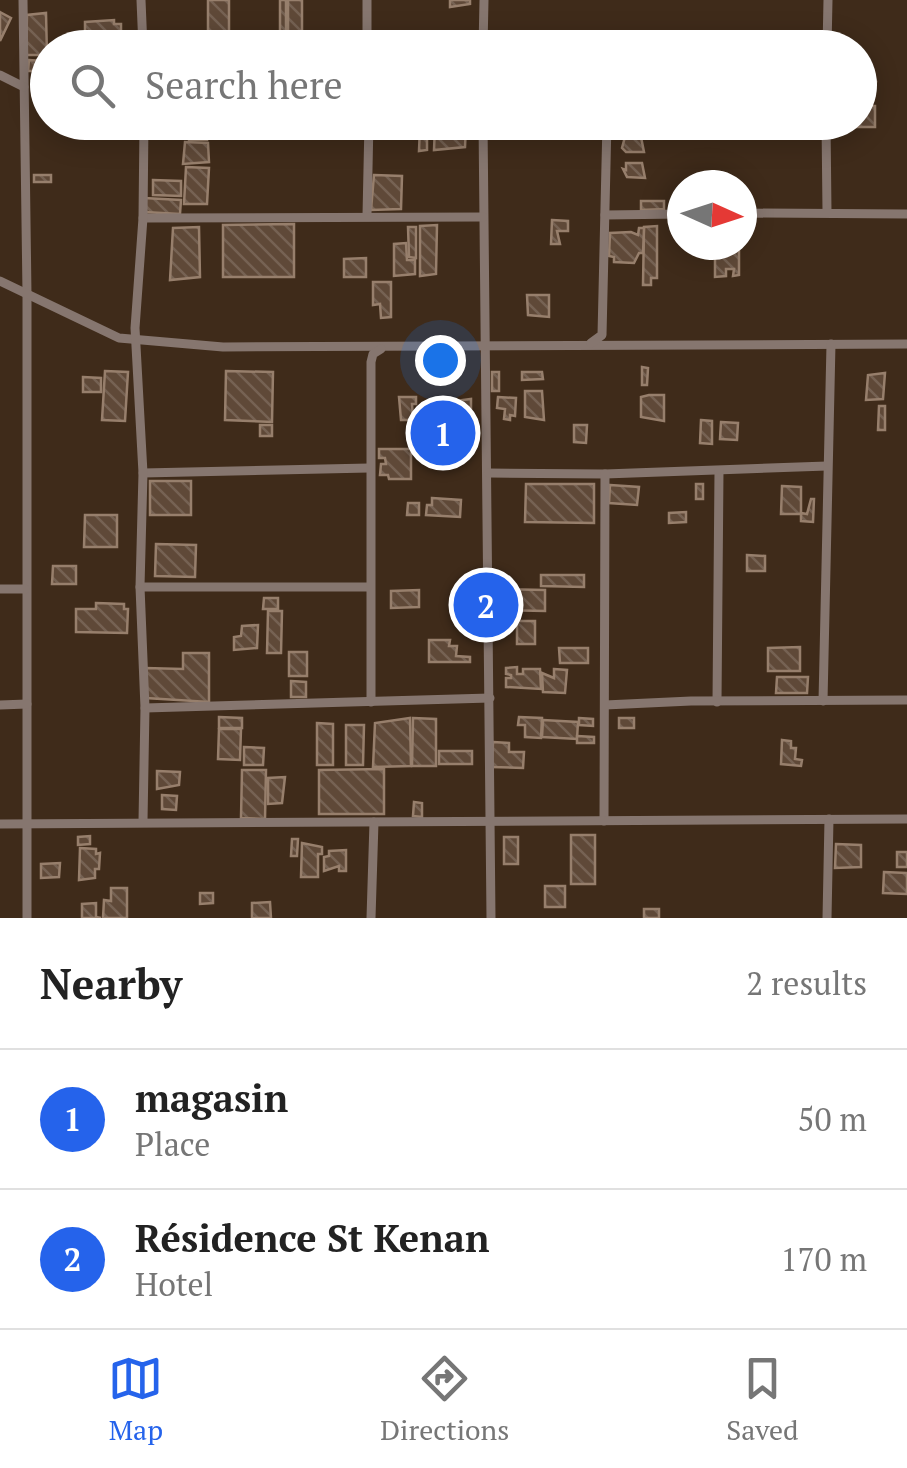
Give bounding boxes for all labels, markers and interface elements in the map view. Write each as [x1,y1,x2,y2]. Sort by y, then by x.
search box [30,30,877,140]
icon: search [65,58,120,113]
text: Search here [145,60,343,110]
north arrow [667,170,757,260]
your location [415,335,466,386]
pin: 1 [410,396,476,470]
pin: 2 [454,568,518,642]
text: Nearby [40,955,182,1011]
text: 2 results [746,962,867,1004]
text: magasin [135,1073,288,1123]
text: 1 [63,1098,82,1140]
text: 50 m [797,1098,867,1140]
text: Place [135,1123,210,1165]
text: Résidence St Kenan [135,1213,489,1263]
text: 2 [63,1238,82,1280]
text: 170 m [780,1238,867,1280]
text: Hotel [135,1263,213,1305]
tab: Map [108,1351,163,1448]
tab: Directions [380,1351,509,1448]
tab: Saved [726,1351,799,1448]

